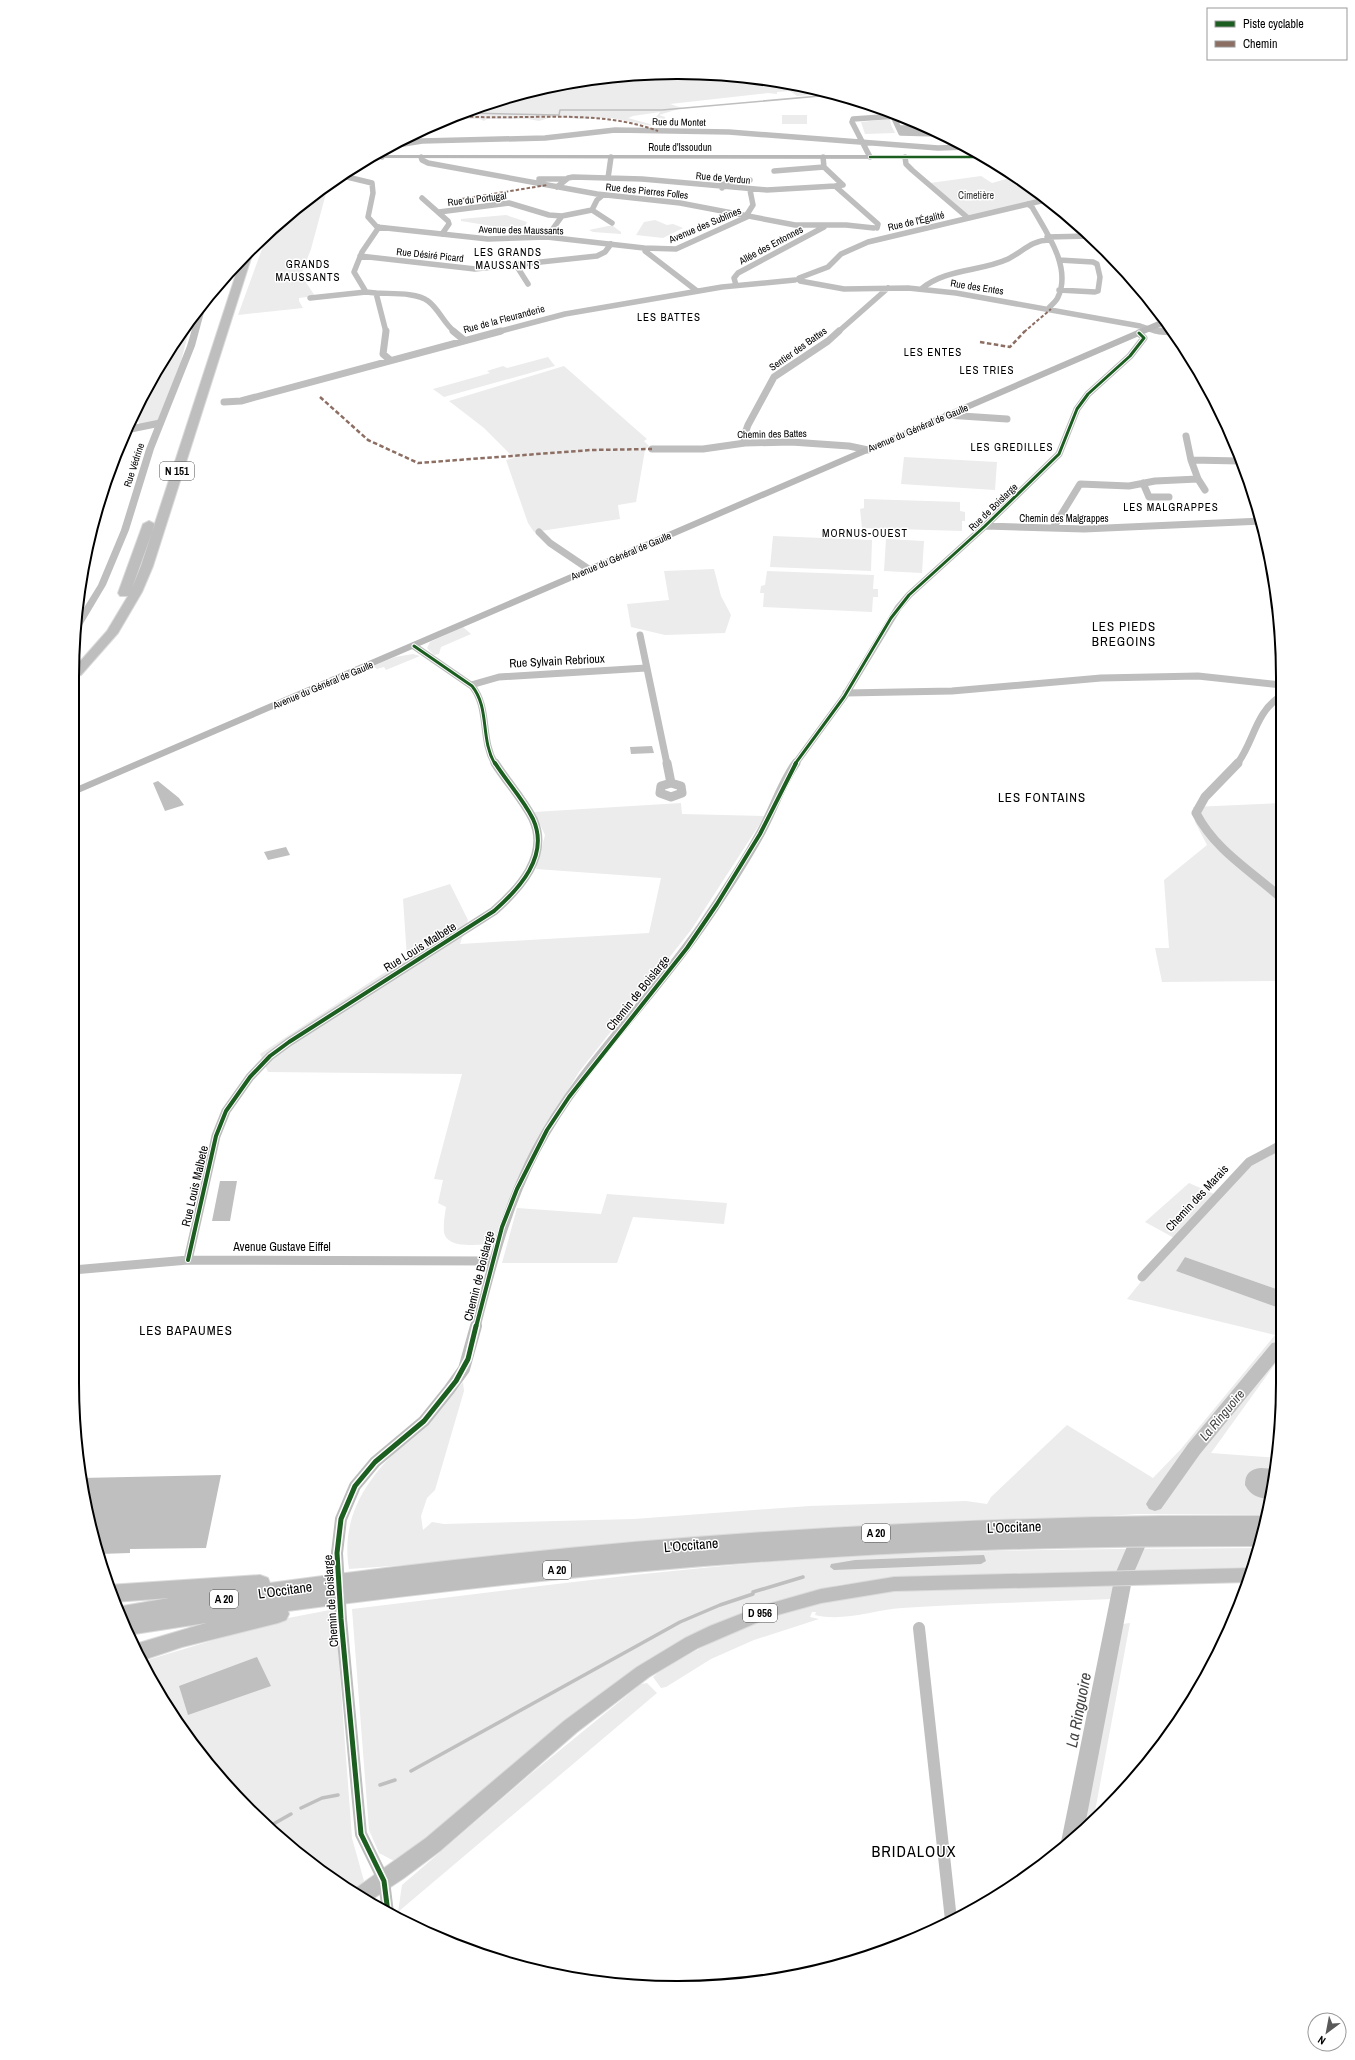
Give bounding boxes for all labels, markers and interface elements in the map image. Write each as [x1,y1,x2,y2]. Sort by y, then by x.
legend [1207,8,1347,60]
text: Piste cyclable [1243,16,1304,32]
text: Chemin [1243,36,1277,52]
street label: Rue du Montet [652,115,707,129]
street label: Route d'Issoudun [648,141,712,154]
street label: Rue de Verdun [695,169,751,187]
street label: Rue des Pierres Folles [605,180,689,202]
street label: Rue du Portugal [447,189,507,209]
park label: Cimetière [958,189,994,202]
street label: Avenue des Sublines [666,204,743,246]
street label: Rue de l'Égalité [886,208,946,234]
street label: Avenue des Maussants [477,223,564,237]
street label: Allée des Entonnes [736,223,805,268]
street label: Rue Désiré Picard [396,245,464,265]
district label: LES GRANDS MAUSSANTS [474,245,542,272]
district label: GRANDS MAUSSANTS [275,257,341,284]
street label: Rue des Entes [949,276,1005,298]
street label: Rue de la Fleuranderie [462,302,547,336]
district label: LES BATTES [637,310,701,324]
street label: Sentier des Battes [767,324,829,374]
district label: LES ENTES [904,345,962,359]
district label: LES TRIES [960,363,1014,377]
street label: Avenue du Général de Gaulle [865,401,971,455]
street label: Chemin des Battes [737,427,807,441]
district label: LES GREDILLES [970,440,1054,454]
street label: Rue Védrine [121,441,147,489]
road number: N 151 [160,462,194,480]
street label: Rue de Boislarge [966,480,1021,534]
district label: LES MALGRAPPES [1123,500,1219,514]
street label: Chemin des Malgrappes [1019,512,1109,525]
district label: MORNUS-OUEST [822,526,908,540]
street label: Avenue du Général de Gaulle [568,529,674,583]
district label: LES PIEDS BREGOINS [1092,618,1156,650]
street label: Rue Sylvain Rebrioux [509,651,605,671]
street label: Avenue du Général de Gaulle [270,658,376,712]
district label: LES FONTAINS [998,789,1086,806]
street label: Rue Louis Malbete [381,918,459,976]
street label: Chemin de Boislarge [603,952,673,1034]
street label: Rue Louis Malbete [178,1144,212,1228]
street label: Chemin des Marais [1162,1161,1232,1235]
street label: Chemin de Boislarge [460,1229,498,1323]
street label: Avenue Gustave Eiffel [232,1239,331,1255]
district label: LES BAPAUMES [139,1322,233,1339]
water label: La Ringuoire [1196,1386,1248,1444]
street label: L'Occitane [986,1517,1042,1537]
road number: A 20 [862,1524,890,1542]
street label: L'Occitane [663,1534,719,1556]
street label: Chemin de Boislarge [320,1554,342,1648]
road number: A 20 [543,1561,571,1579]
street label: L'Occitane [257,1577,313,1603]
road number: A 20 [210,1590,238,1608]
road number: D 956 [743,1604,777,1622]
water label: La Ringuoire [1060,1671,1096,1749]
district label: BRIDALOUX [872,1840,956,1862]
north arrow [1307,2012,1347,2052]
text: N [1315,2033,1328,2048]

